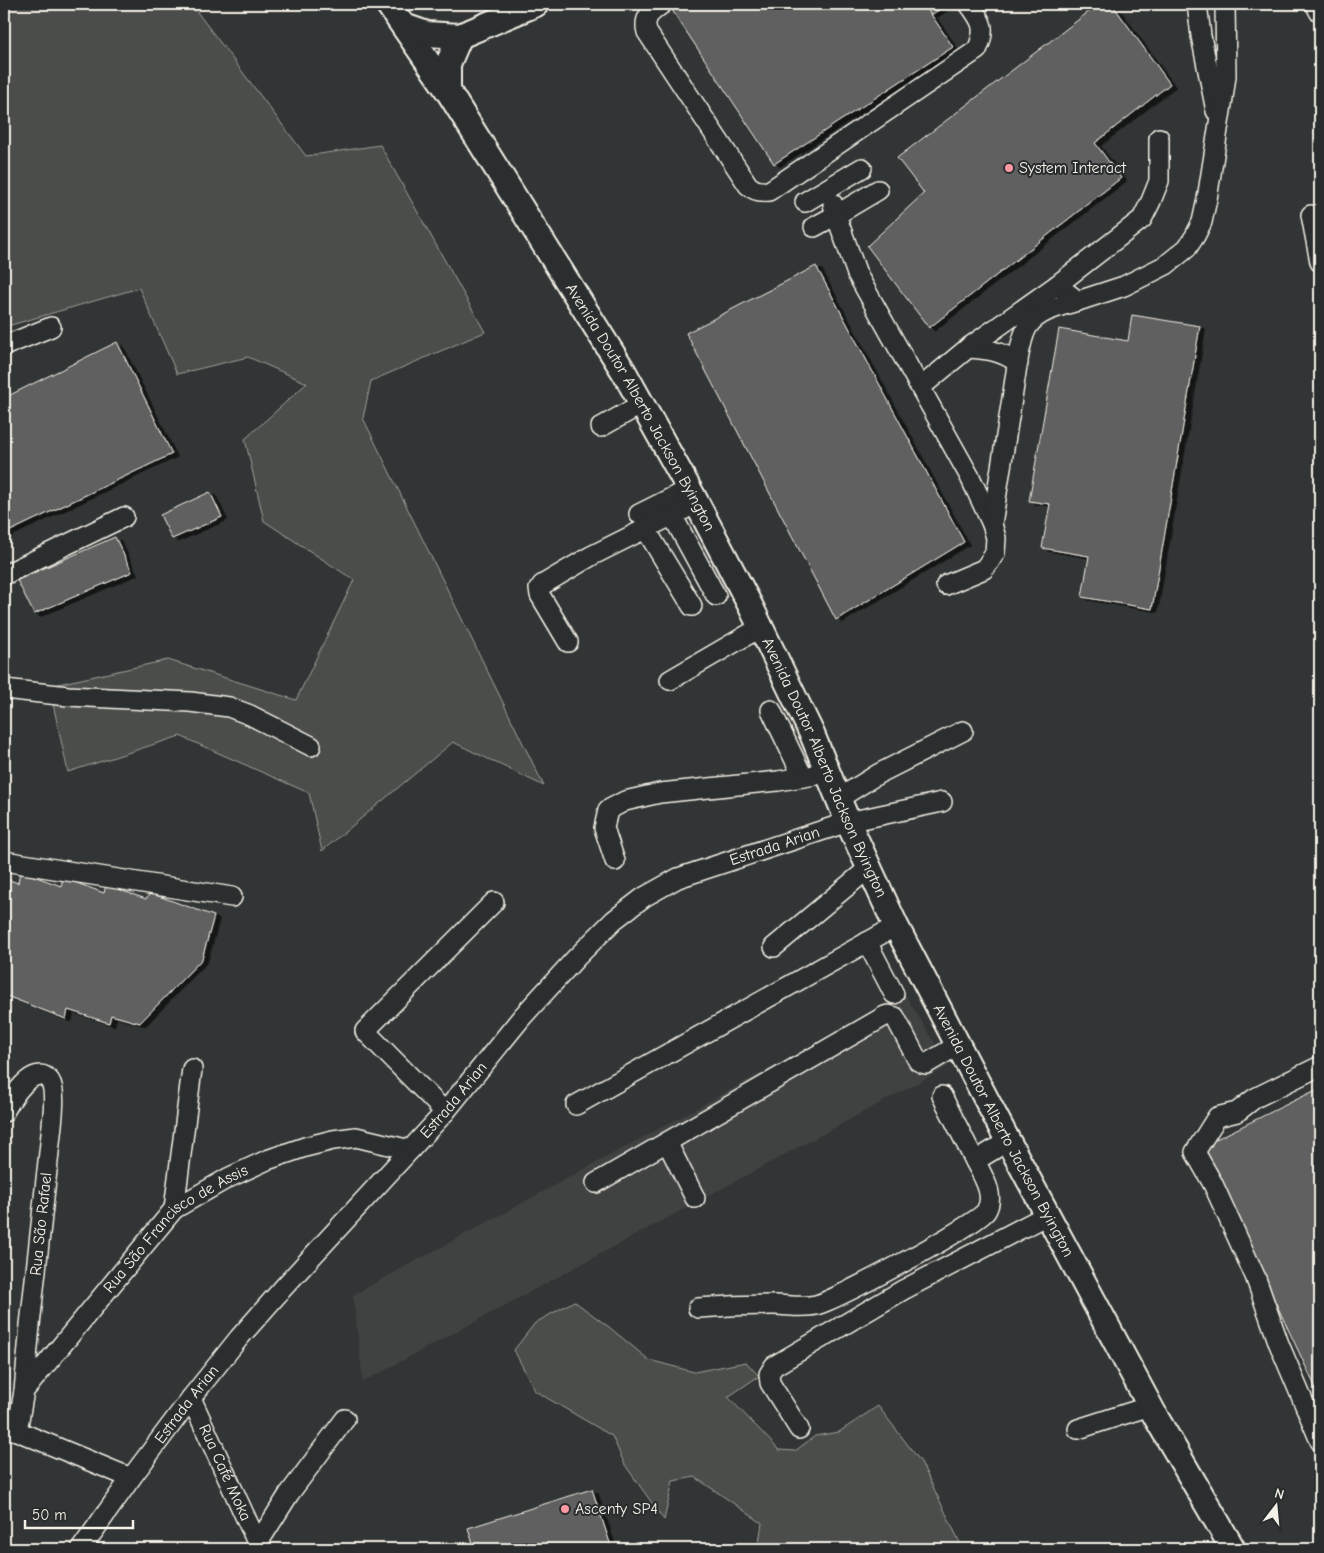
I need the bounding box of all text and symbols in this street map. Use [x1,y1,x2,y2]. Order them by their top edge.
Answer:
place label: System Interact [1019,159,1127,177]
marker: System Interact [1003,162,1015,174]
street label: Avenida Doutor Alberto Jackson Byington [562,280,719,534]
street label: Avenida Doutor Alberto Jackson Byington [758,635,891,900]
street label: Estrada Arian [727,823,822,869]
street label: Avenida Doutor Alberto Jackson Byington [929,1001,1077,1260]
street label: Estrada Arian [416,1059,491,1142]
street label: Rua São Francisco de Assis [100,1161,251,1296]
street label: Rua São Rafael [27,1171,55,1277]
street label: Estrada Arian [151,1362,222,1447]
street label: Rua Café Moka [195,1421,255,1524]
north arrow [1252,1480,1302,1530]
text: N [1273,1485,1286,1503]
scale bar [25,1498,132,1530]
place label: Ascenty SP4 [575,1500,658,1518]
marker: Ascenty SP4 [559,1503,571,1515]
text: 50 m [32,1506,67,1524]

